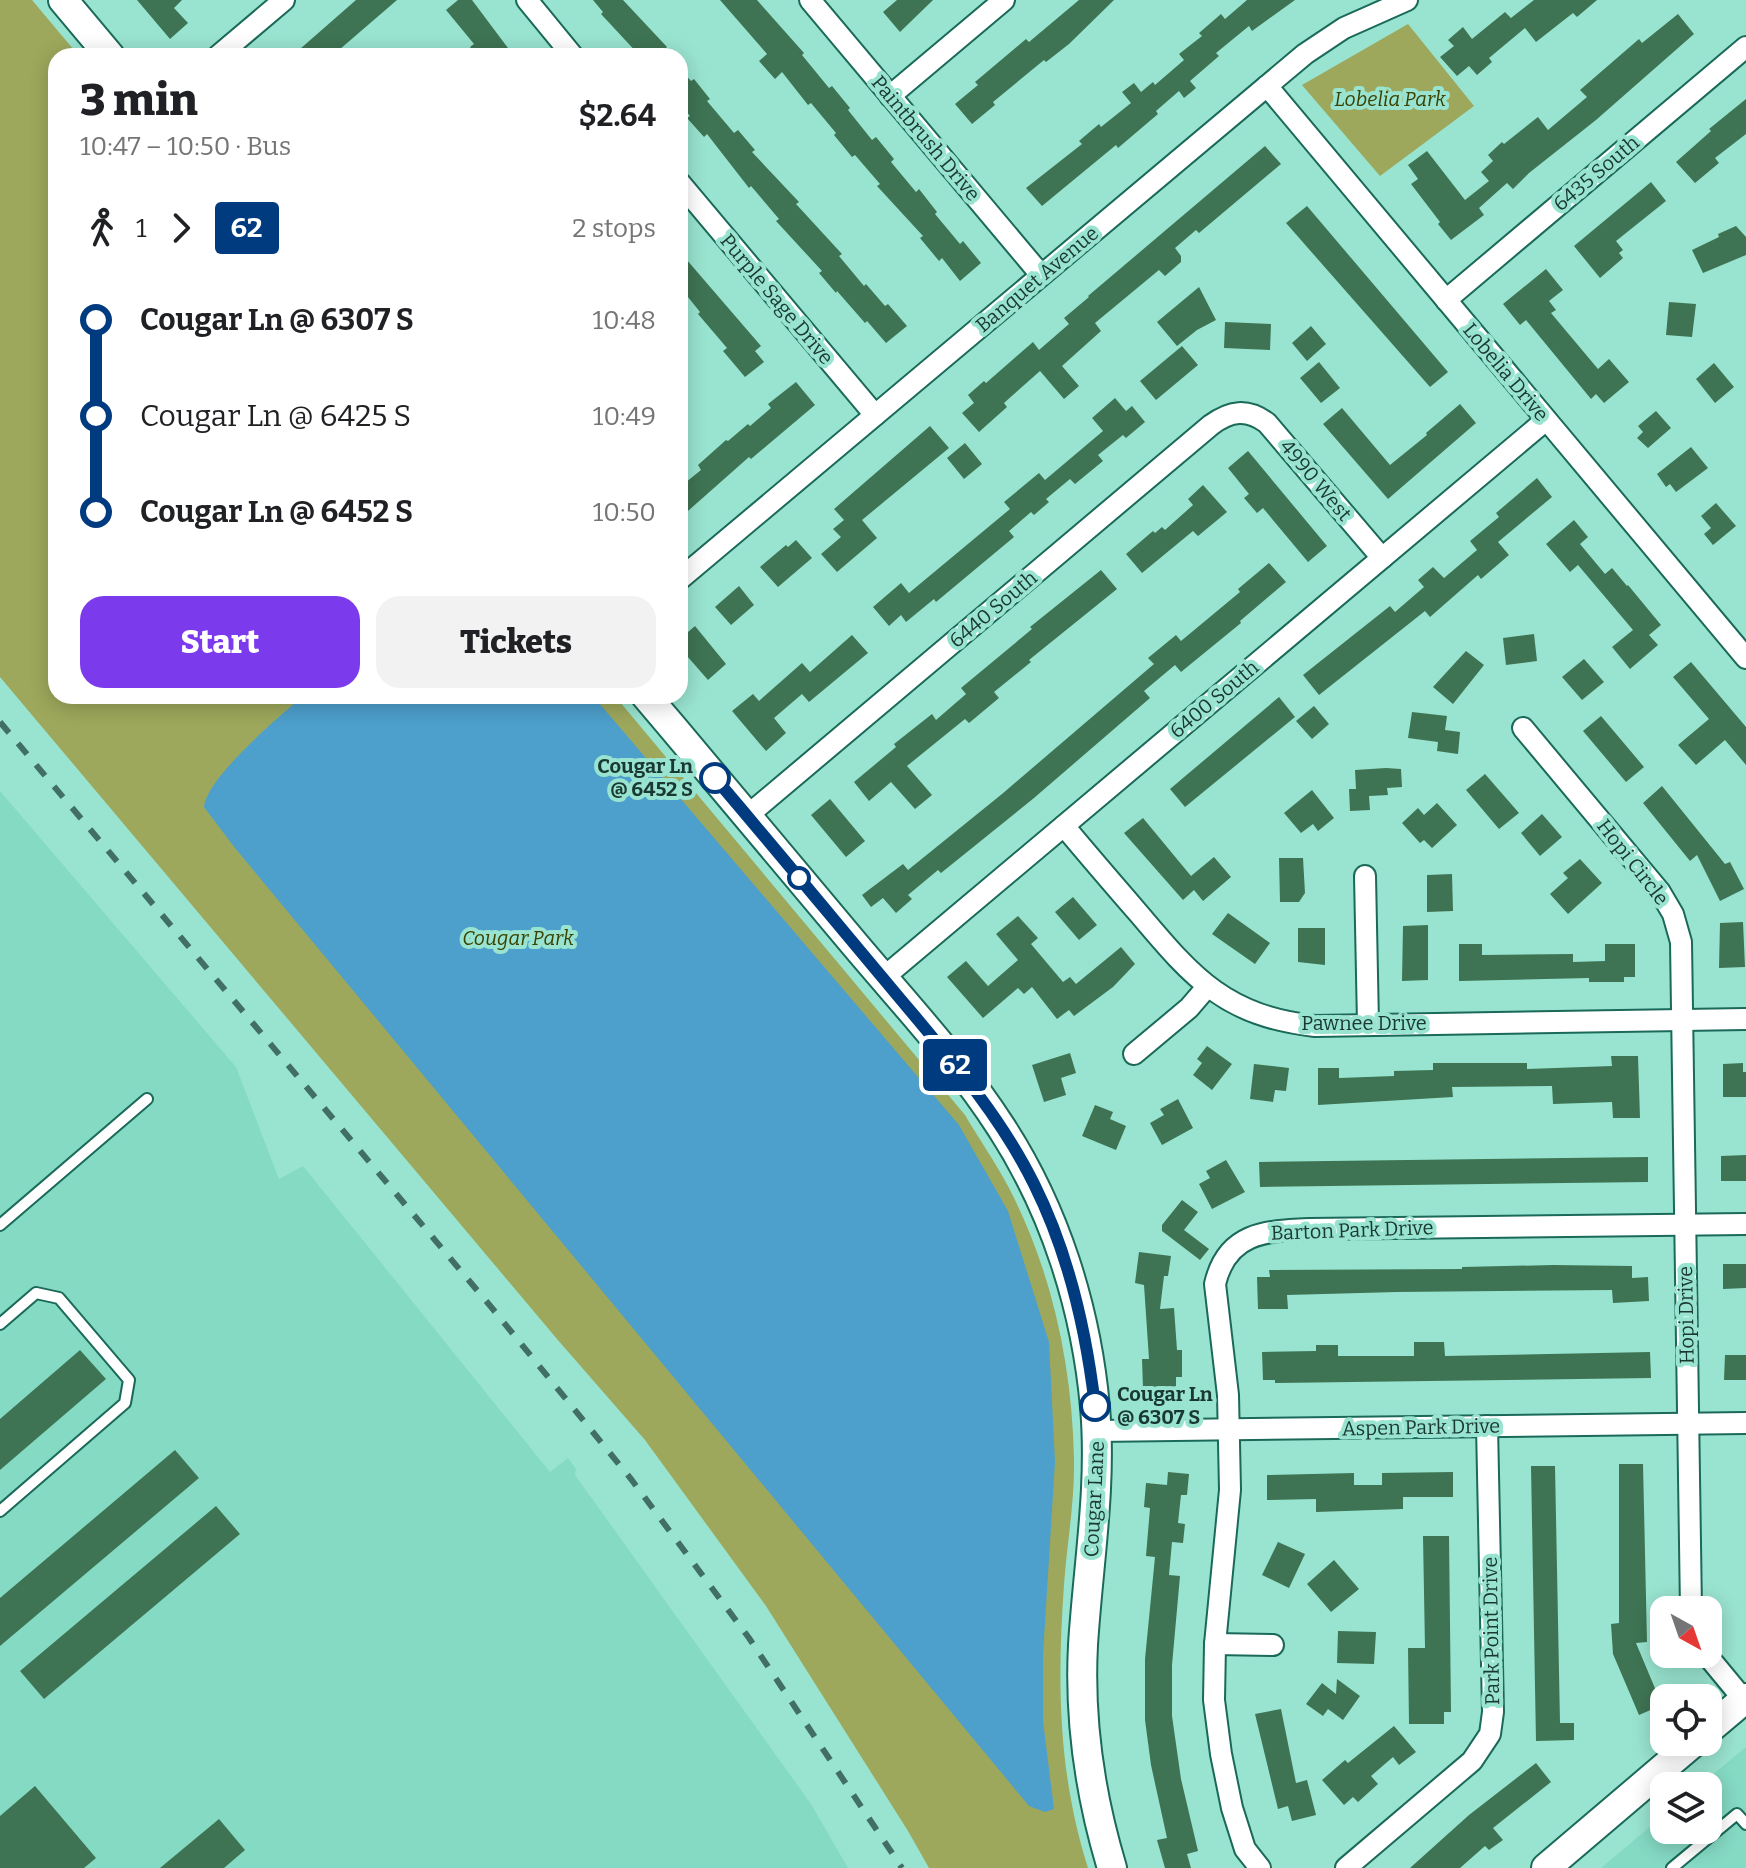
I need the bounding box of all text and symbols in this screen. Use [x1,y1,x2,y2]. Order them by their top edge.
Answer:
street label: Paintbrush Drive [867,71,985,205]
text: 3 min [80,74,198,127]
park label: Lobelia Park [1334,87,1446,111]
text: $2.64 [578,98,656,134]
street label: 6435 South [1548,130,1644,216]
text: 10:47 – 10:50 · Bus [80,131,291,162]
icon: walk [80,206,124,250]
icon: forward [159,206,203,250]
text: 62 [231,211,263,244]
text: 1 [136,213,147,244]
text: 2 stops [572,213,656,244]
street label: Banquet Avenue [971,221,1103,337]
street label: Purple Sage Drive [715,229,839,369]
text: Cougar Ln @ 6307 S [140,302,414,338]
text: 10:48 [592,305,656,336]
street label: Lobelia Drive [1458,318,1554,426]
text: Cougar Ln @ 6425 S [140,398,411,434]
text: 10:49 [593,401,656,432]
street label: 4990 West [1275,434,1357,526]
text: Cougar Ln @ 6452 S [140,494,413,530]
text: 10:50 [593,497,656,528]
street label: 6440 South [944,565,1042,653]
button: Start [80,596,360,688]
button: Tickets [376,596,656,688]
street label: 6400 South [1165,655,1264,743]
place label: Cougar Ln @ 6452 S [597,754,693,801]
marker: Cougar Ln @ 6452 S [700,763,730,793]
street label: Hopi Circle [1592,814,1674,910]
unlabelled marker [788,867,810,889]
park label: Cougar Park [462,926,574,950]
street label: Pawnee Drive [1301,1011,1427,1035]
line badge: 62 [919,1039,991,1091]
text: 62 [939,1048,971,1081]
street label: Barton Park Drive [1270,1215,1434,1245]
street label: Hopi Drive [1673,1266,1699,1364]
place label: Cougar Ln @ 6307 S [1117,1382,1213,1429]
marker: Cougar Ln @ 6307 S [1080,1391,1110,1421]
street label: Aspen Park Drive [1342,1414,1500,1440]
street label: Cougar Lane [1079,1440,1109,1558]
street label: Park Point Drive [1478,1557,1504,1705]
north arrow [1650,1596,1722,1668]
map controls [1650,1596,1722,1844]
button: locate [1650,1684,1722,1756]
button: layers [1650,1772,1722,1844]

